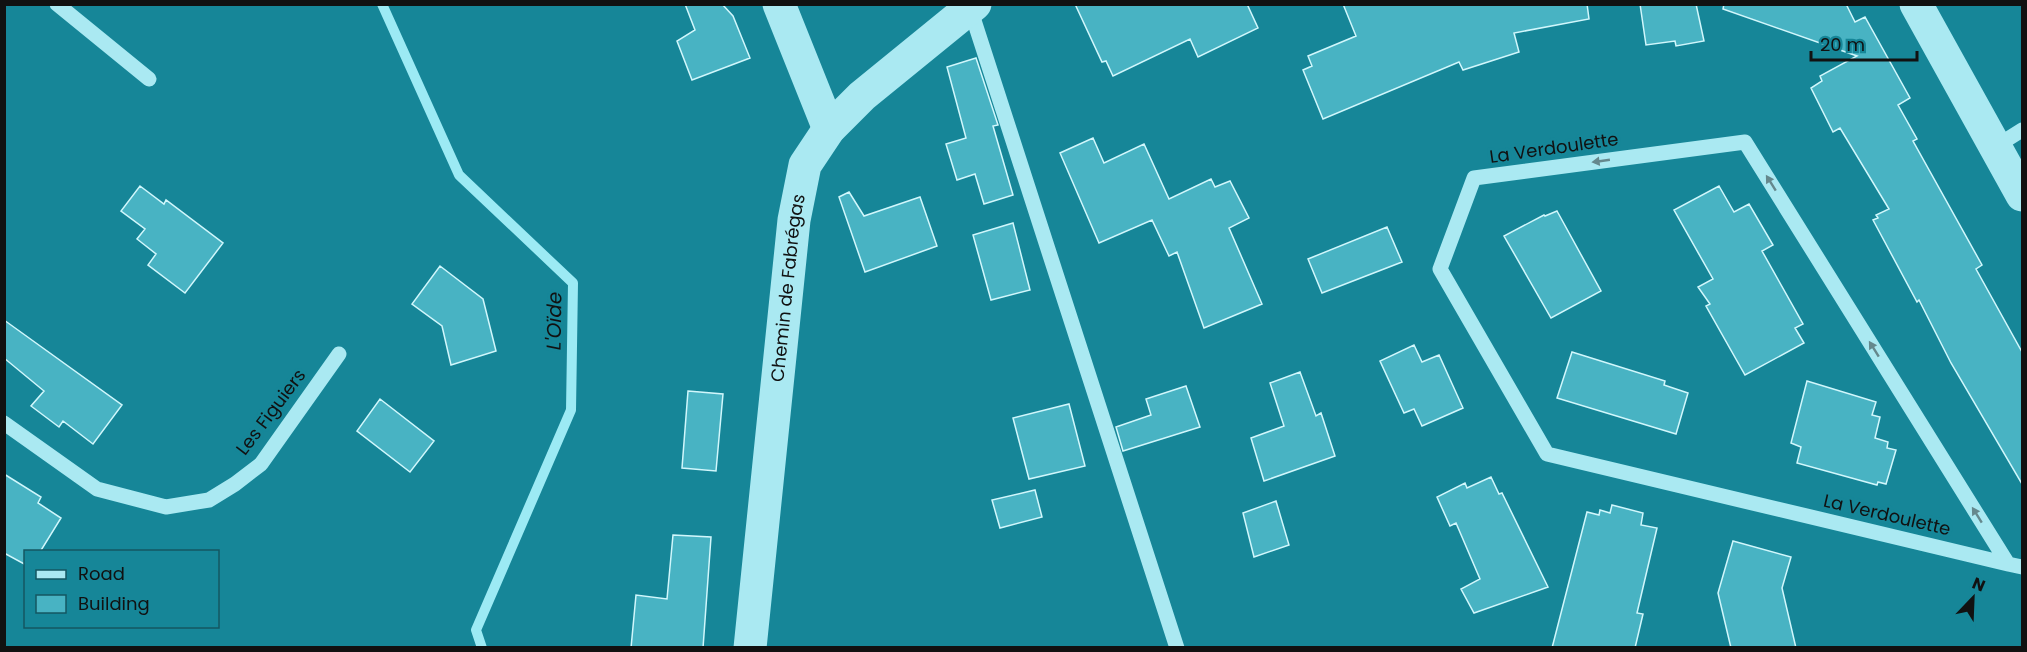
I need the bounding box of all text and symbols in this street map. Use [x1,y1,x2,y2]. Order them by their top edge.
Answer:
scale bar [1811,24,1918,62]
text: 20 m [1820,32,1865,57]
street label: La Verdoulette [1488,126,1620,169]
one-way arrow [1591,157,1610,166]
one-way arrow [1766,175,1777,192]
street label: Chemin de Fabrégas [764,192,811,383]
water label: L'Oïde [539,292,569,350]
one-way arrow [1869,341,1880,357]
street label: Les Figuiers [230,363,311,460]
street label: La Verdoulette [1821,488,1953,541]
one-way arrow [1972,506,1983,523]
legend [24,550,219,628]
text: Road [78,561,125,586]
north arrow [1943,568,2003,628]
text: N [1969,572,1989,598]
text: Building [78,591,150,616]

